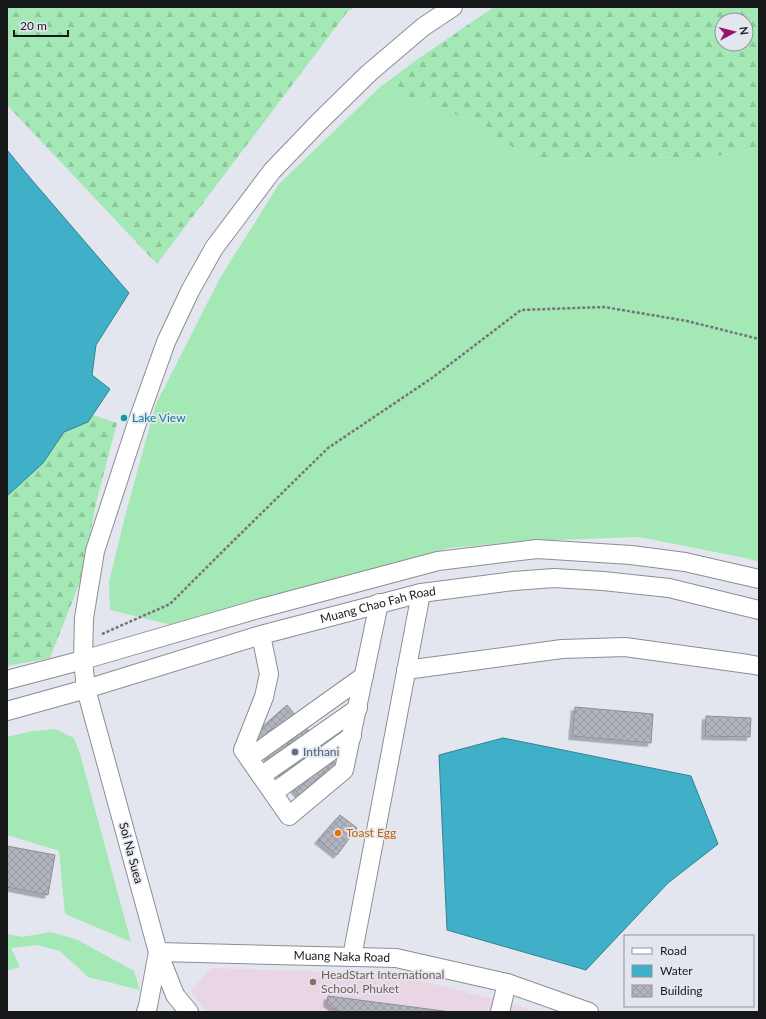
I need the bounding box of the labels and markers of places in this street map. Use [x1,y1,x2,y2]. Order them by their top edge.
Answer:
place label: Lake View [132,410,186,425]
marker: Lake View [119,413,129,423]
place label: Inthani [303,744,340,759]
marker: Inthani [290,747,300,757]
place label: Toast Egg [346,825,396,840]
marker: Toast Egg [333,828,343,838]
place label: HeadStart International School, Phuket [321,967,444,996]
marker: HeadStart International School, Phuket [308,977,318,987]

